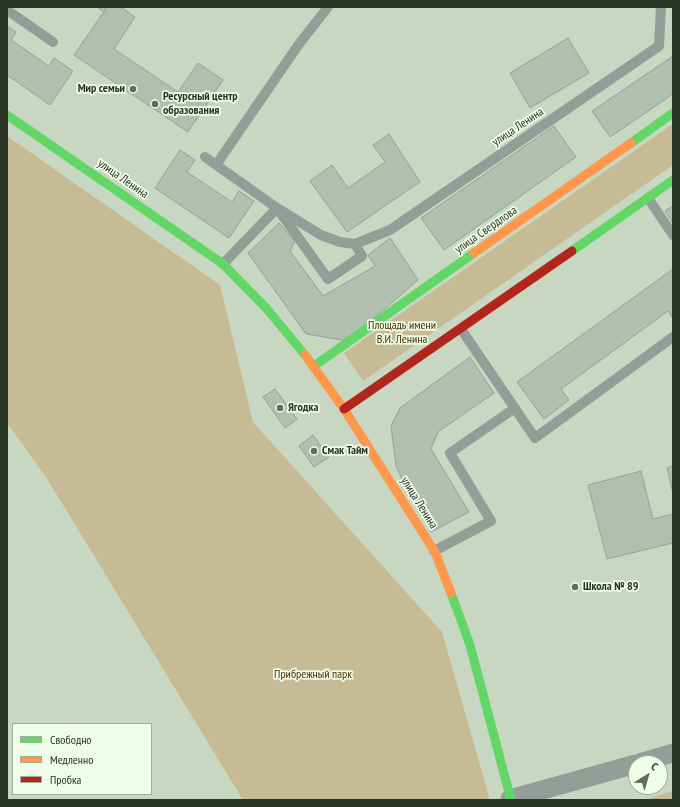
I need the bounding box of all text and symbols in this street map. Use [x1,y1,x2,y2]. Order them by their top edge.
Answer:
place label: Мир семьи [78,82,125,96]
marker: Мир семьи [128,84,138,94]
place label: Ресурсный центр образования [163,90,238,118]
marker: Ресурсный центр образования [150,99,160,109]
street label: улица Ленина [490,105,546,149]
street label: улица Ленина [95,156,151,202]
street label: улица Свердлова [452,203,520,257]
park label: Площадь имени В.И. Ленина [368,319,436,347]
place label: Ягодка [288,401,318,415]
marker: Ягодка [275,403,285,413]
place label: Смак Тайм [322,444,368,458]
marker: Смак Тайм [309,446,319,456]
street label: улица Ленина [397,474,441,532]
place label: Школа № 89 [583,580,638,594]
marker: Школа № 89 [570,582,580,592]
park label: Прибрежный парк [274,668,352,682]
legend [12,723,152,795]
text: Свободно [50,732,92,747]
text: Медленно [50,752,93,767]
north arrow [628,755,668,795]
text: С [648,759,661,773]
text: Пробка [50,772,81,787]

